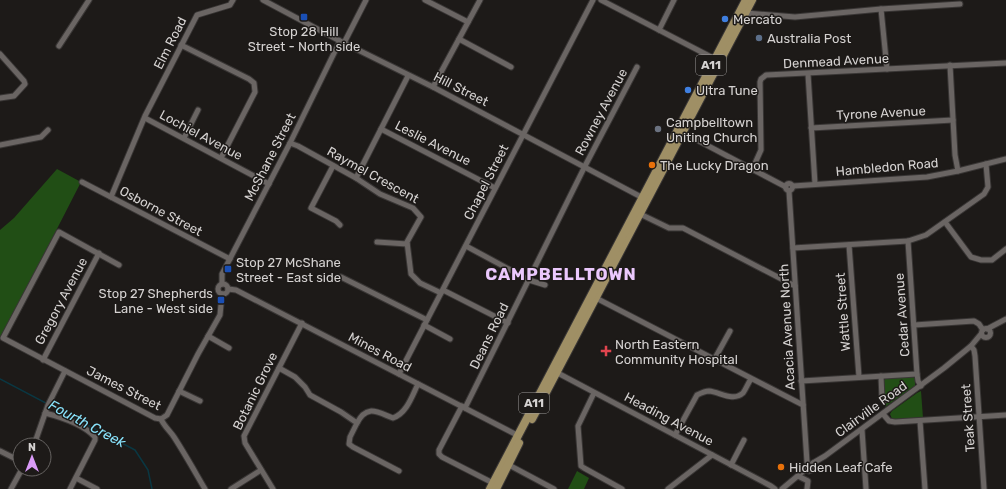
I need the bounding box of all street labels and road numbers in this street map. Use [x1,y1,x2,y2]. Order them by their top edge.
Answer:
street label: Elm Road [150,14,190,72]
street label: Denmead Avenue [783,51,889,71]
road number: A11 [696,55,726,75]
street label: Rowney Avenue [572,66,630,158]
street label: Hill Street [431,69,491,109]
street label: Tyrone Avenue [836,103,926,123]
street label: Lochiel Avenue [157,107,245,163]
street label: McShane Street [241,111,299,203]
street label: Leslie Avenue [393,117,473,169]
street label: Chapel Street [461,142,511,222]
street label: Raymel Crescent [324,144,422,206]
street label: Hambledon Road [835,155,939,179]
street label: Osborne Street [117,183,205,239]
street label: Gregory Avenue [32,255,91,348]
street label: Acacia Avenue North [776,263,798,391]
street label: Wattle Street [833,272,853,352]
street label: Cedar Avenue [892,273,912,357]
street label: Deans Road [466,300,512,372]
street label: Mines Road [346,329,414,375]
street label: Botanic Grove [230,350,280,432]
street label: James Street [84,363,164,413]
street label: Clairville Road [832,378,910,440]
street label: Teak Street [958,384,978,452]
street label: Heading Avenue [621,389,716,450]
road number: A11 [519,393,549,413]

